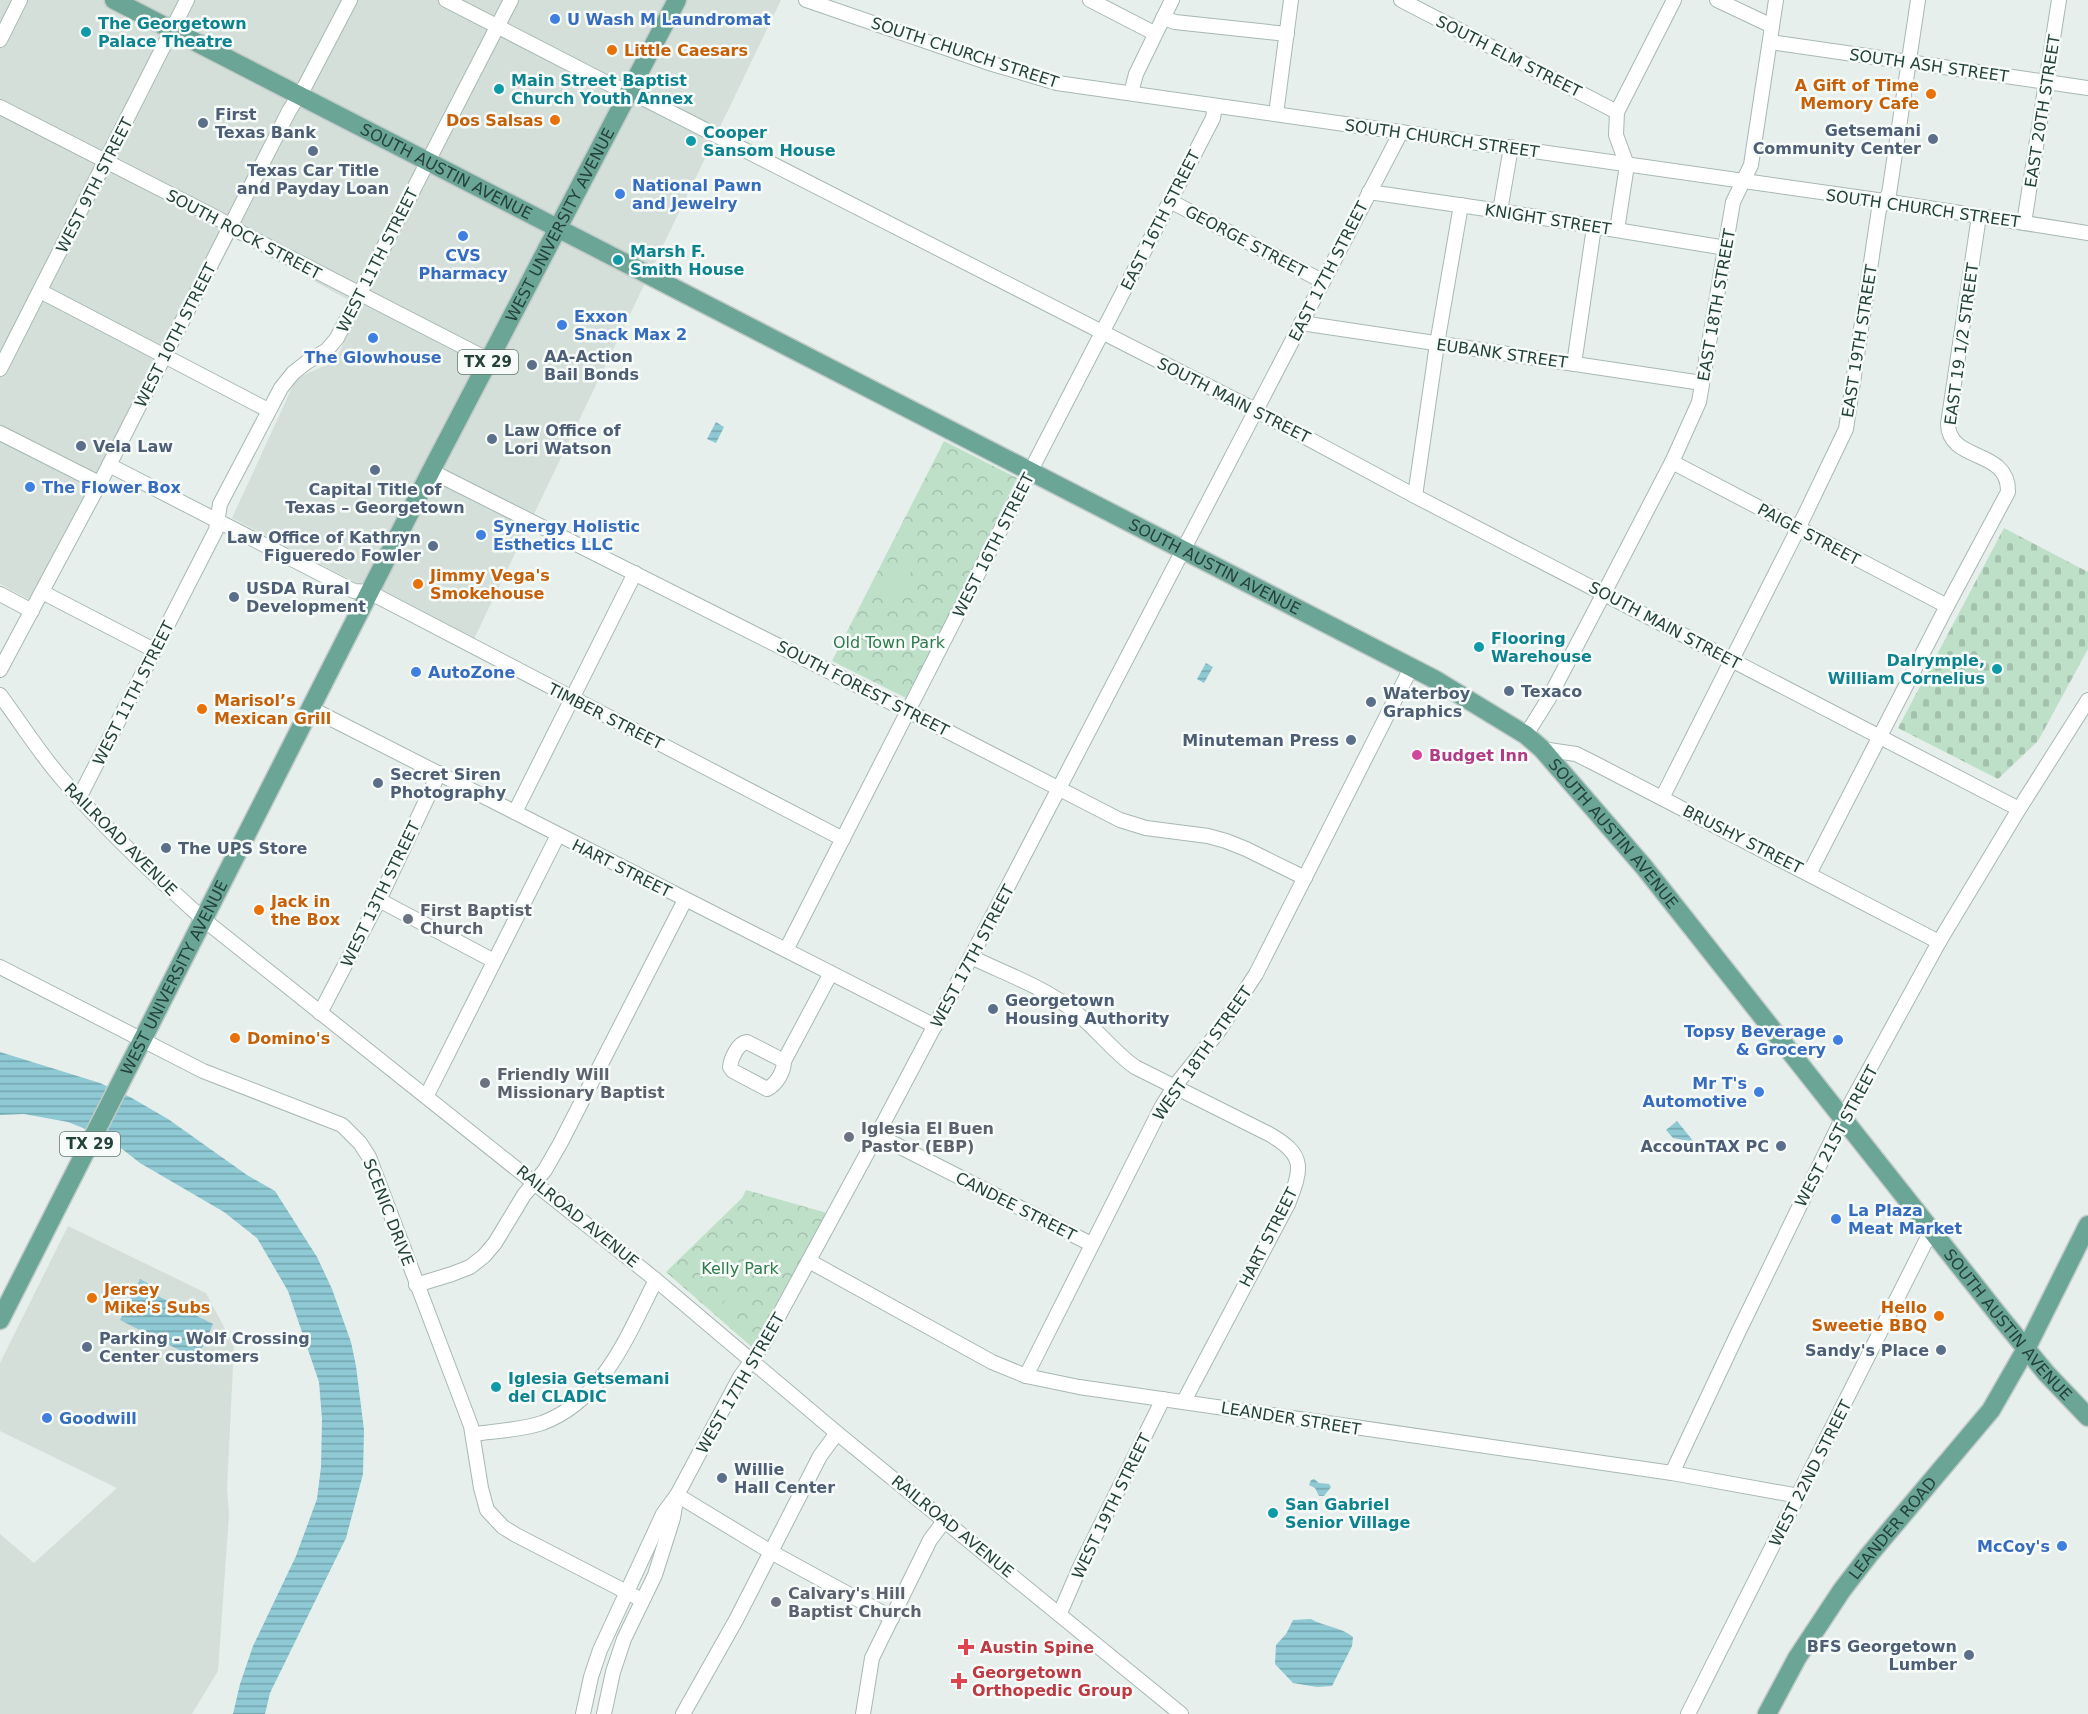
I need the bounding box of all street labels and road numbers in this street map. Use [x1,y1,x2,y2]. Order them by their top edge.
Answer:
street label: SOUTH ELM STREET [1433,12,1585,101]
street label: SOUTH CHURCH STREET [869,13,1061,92]
street label: EAST 20TH STREET [2021,33,2064,189]
street label: SOUTH ASH STREET [1848,45,2010,86]
street label: WEST 9TH STREET [52,114,137,256]
street label: SOUTH CHURCH STREET [1344,115,1540,162]
street label: SOUTH AUSTIN AVENUE [357,119,535,224]
street label: WEST UNIVERSITY AVENUE [502,125,618,325]
street label: EAST 16TH STREET [1117,147,1204,293]
street label: SOUTH ROCK STREET [163,185,325,284]
street label: WEST 11TH STREET [333,185,422,335]
street label: SOUTH CHURCH STREET [1825,185,2021,232]
street label: EAST 17TH STREET [1285,198,1372,344]
street label: KNIGHT STREET [1483,200,1613,239]
street label: GEORGE STREET [1182,201,1310,282]
street label: EAST 18TH STREET [1694,227,1739,383]
street label: WEST 10TH STREET [131,260,220,410]
street label: EAST 19 1/2 STREET [1941,262,1982,426]
street label: EAST 19TH STREET [1838,263,1881,419]
street label: EUBANK STREET [1435,335,1569,372]
road number: TX 29 [458,350,518,374]
street label: SOUTH MAIN STREET [1154,354,1314,447]
street label: WEST 16TH STREET [949,470,1038,620]
street label: PAIGE STREET [1754,500,1863,569]
street label: SOUTH AUSTIN AVENUE [1126,515,1304,619]
street label: SOUTH MAIN STREET [1586,577,1744,674]
street label: WEST 11TH STREET [89,618,178,768]
street label: SOUTH FOREST STREET [774,637,952,740]
street label: TIMBER STREET [544,679,667,754]
street label: SOUTH AUSTIN AVENUE [1544,755,1682,912]
street label: RAILROAD AVENUE [60,779,181,900]
street label: BRUSHY STREET [1680,801,1806,878]
street label: WEST 13TH STREET [337,818,424,970]
street label: HART STREET [569,835,675,902]
street label: WEST UNIVERSITY AVENUE [117,877,232,1078]
street label: WEST 17TH STREET [927,881,1018,1031]
street label: WEST 18TH STREET [1149,982,1256,1124]
street label: WEST 21ST STREET [1791,1062,1882,1210]
road number: TX 29 [60,1132,120,1156]
street label: SCENIC DRIVE [359,1156,418,1269]
street label: RAILROAD AVENUE [513,1161,643,1271]
street label: CANDEE STREET [952,1168,1079,1245]
street label: HART STREET [1235,1184,1302,1290]
street label: SOUTH AUSTIN AVENUE [1940,1245,2076,1404]
street label: WEST 17TH STREET [692,1309,789,1457]
street label: WEST 22ND STREET [1765,1397,1856,1550]
street label: LEANDER STREET [1220,1398,1363,1439]
street label: WEST 19TH STREET [1068,1430,1155,1582]
street label: RAILROAD AVENUE [888,1471,1018,1581]
street label: LEANDER ROAD [1845,1473,1941,1583]

